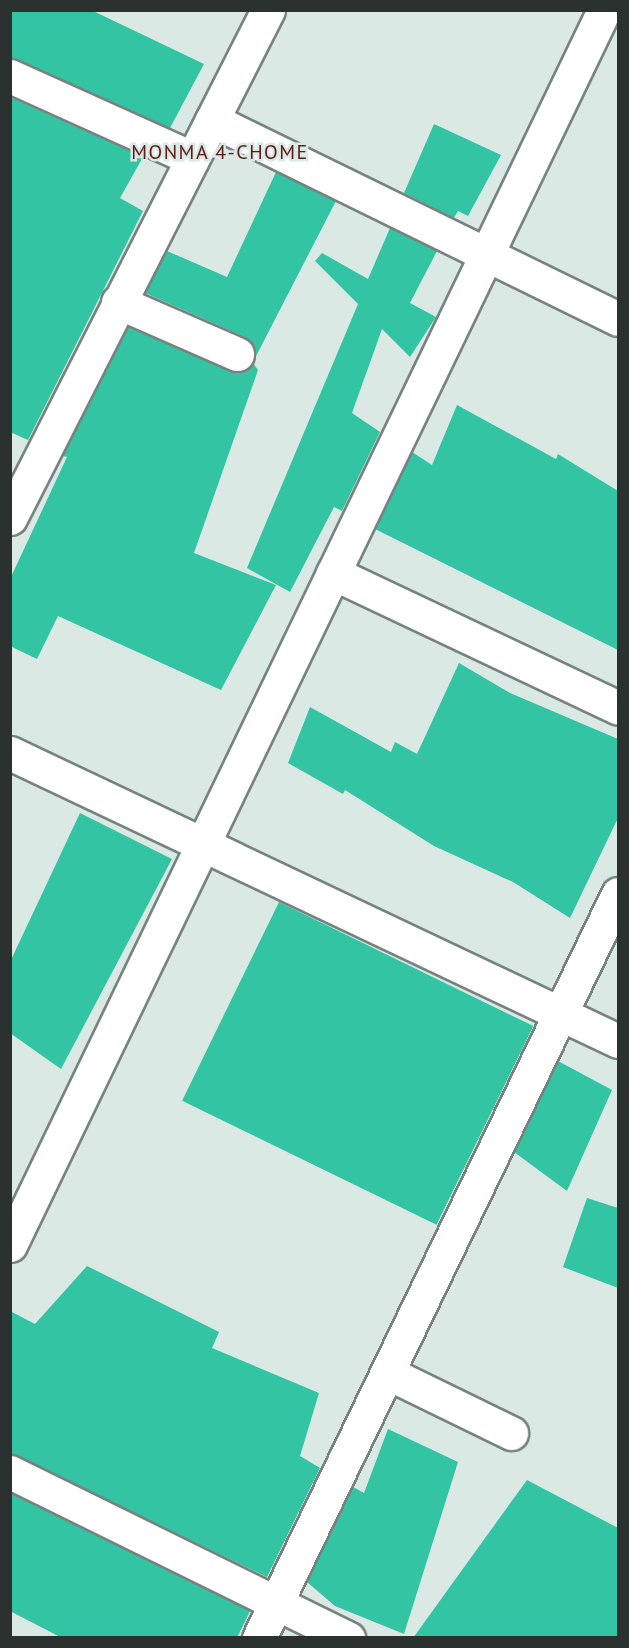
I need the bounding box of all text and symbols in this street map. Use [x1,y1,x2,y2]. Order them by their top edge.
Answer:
district label: MONMA 4-CHOME [131,140,309,164]

